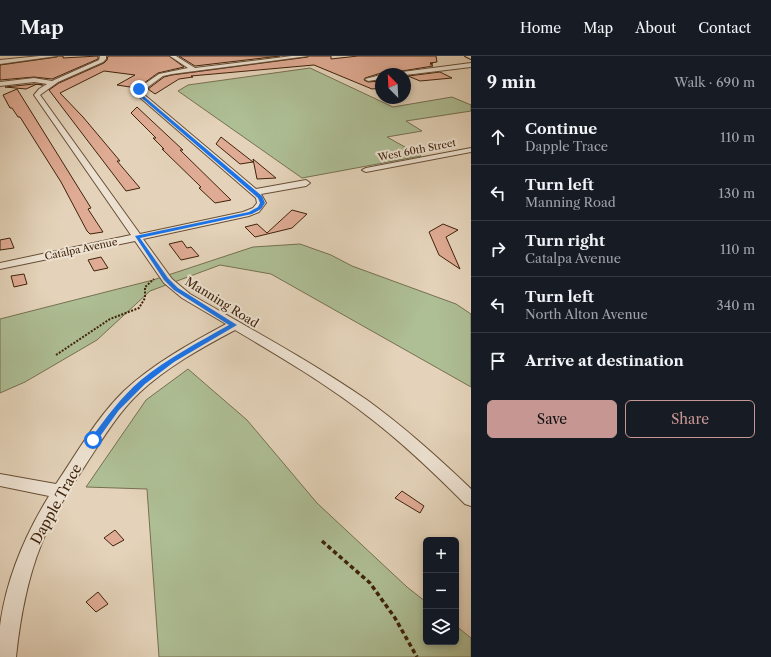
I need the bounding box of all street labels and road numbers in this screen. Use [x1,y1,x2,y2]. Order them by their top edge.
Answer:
street label: West 60th Street [376,136,458,164]
street label: Catalpa Avenue [44,235,119,263]
street label: Manning Road [183,273,262,331]
street label: Dapple Trace [26,460,86,547]

